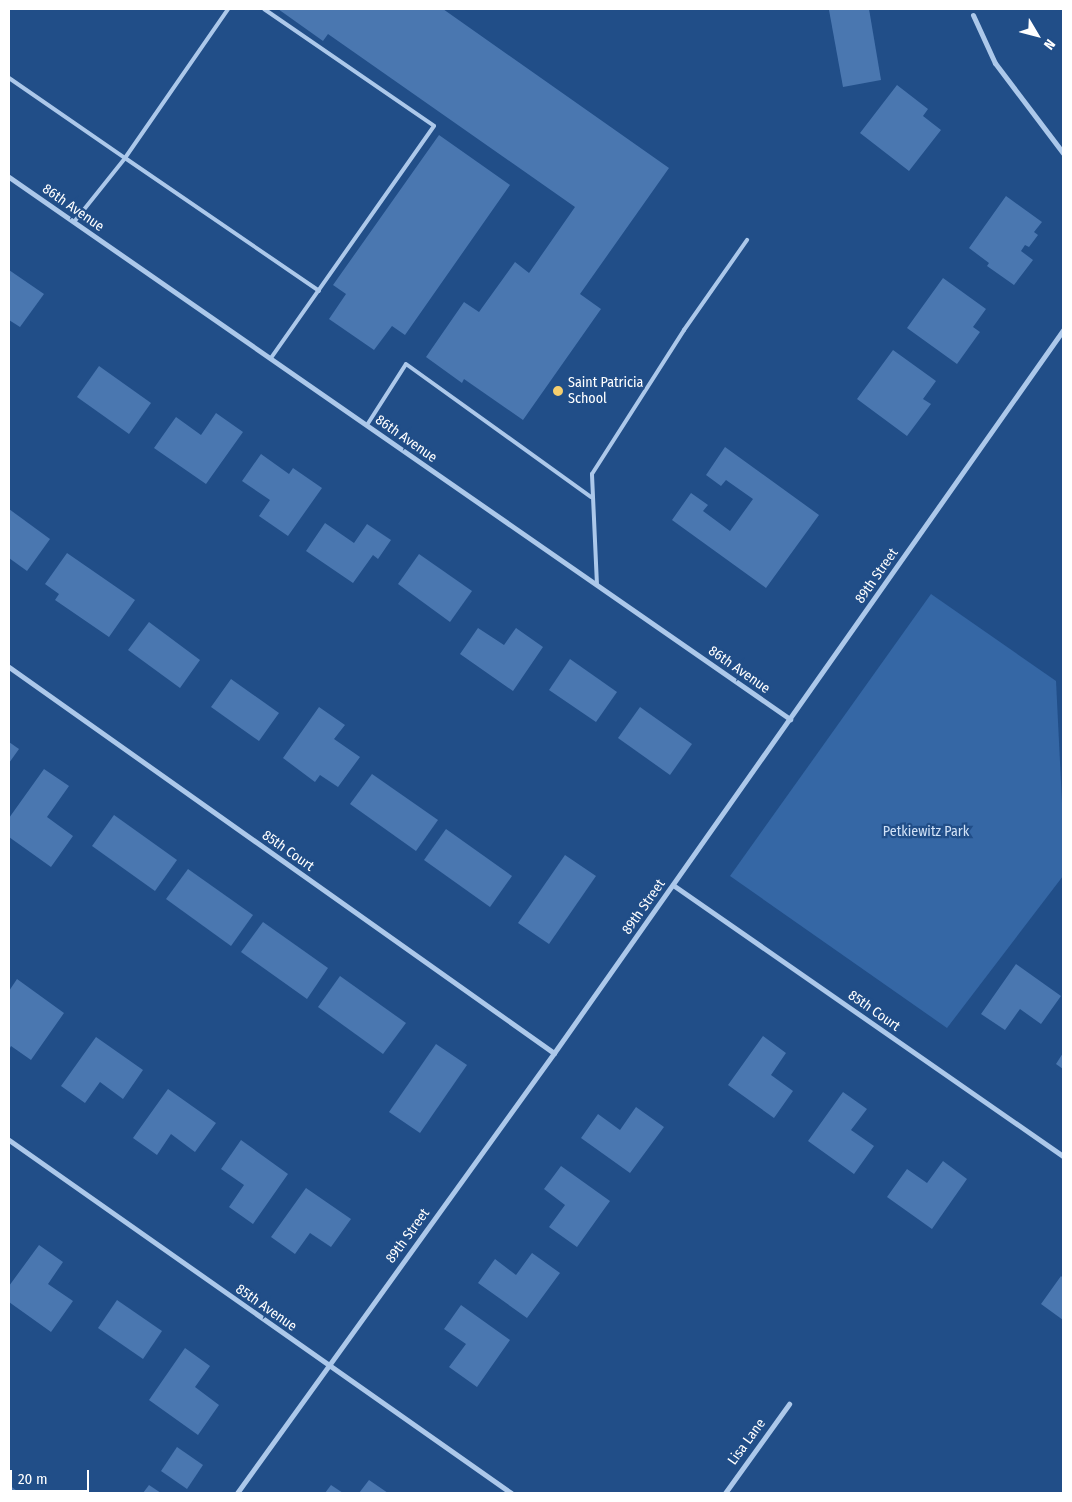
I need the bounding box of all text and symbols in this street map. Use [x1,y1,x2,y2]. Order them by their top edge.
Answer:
north arrow [1012,10,1062,60]
text: N [1040,36,1059,53]
street label: 86th Avenue [39,181,107,235]
place label: Saint Patricia School [568,375,643,408]
marker: Saint Patricia School [552,385,564,397]
street label: 86th Avenue [372,412,440,466]
street label: 89th Street [852,545,902,607]
street label: 86th Avenue [705,643,773,697]
park label: Petkiewitz Park [883,824,969,840]
street label: 85th Court [259,827,317,875]
street label: 89th Street [619,876,669,938]
street label: 85th Court [845,987,903,1035]
street label: 89th Street [383,1205,433,1267]
street label: 85th Avenue [232,1281,300,1335]
street label: Lisa Lane [725,1416,769,1468]
scale bar [12,1460,91,1492]
text: 20 m [18,1470,48,1488]

